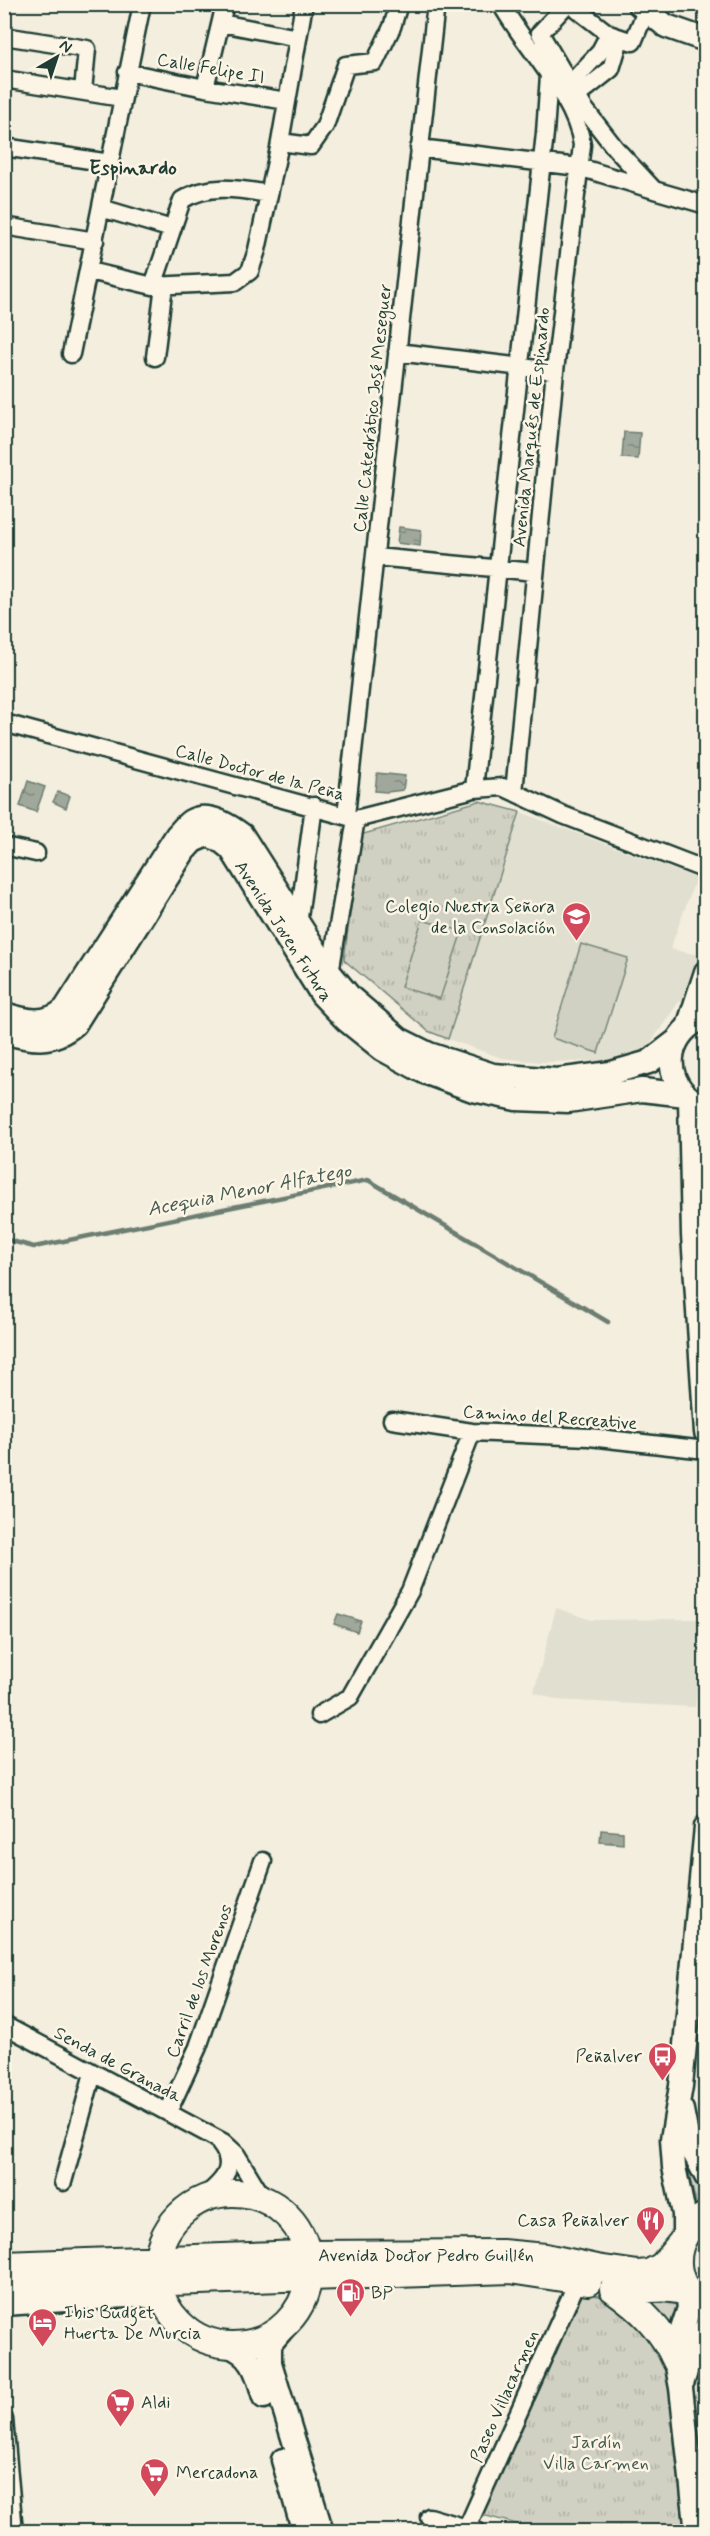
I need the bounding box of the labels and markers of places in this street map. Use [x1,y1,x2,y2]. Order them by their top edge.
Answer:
place label: Colegio Nuestra Señora de la Consolación [385,895,555,940]
school or university icon: Colegio Nuestra Señora de la Consolación [560,900,592,942]
bus stop icon: Peñalver [647,2040,679,2082]
place label: Peñalver [576,2045,643,2069]
restaurant icon: Casa Peñalver [634,2204,666,2246]
place label: Casa Peñalver [517,2209,630,2233]
fuel station icon: BP [334,2276,366,2318]
place label: BP [371,2281,393,2305]
place label: Ibis Budget Huerta De Murcia [64,2301,202,2346]
hotel icon: Ibis Budget Huerta De Murcia [27,2306,59,2348]
supermarket icon: Aldi [104,2386,136,2428]
place label: Aldi [141,2391,170,2415]
supermarket icon: Mercadona [139,2456,171,2498]
place label: Mercadona [176,2461,259,2485]

